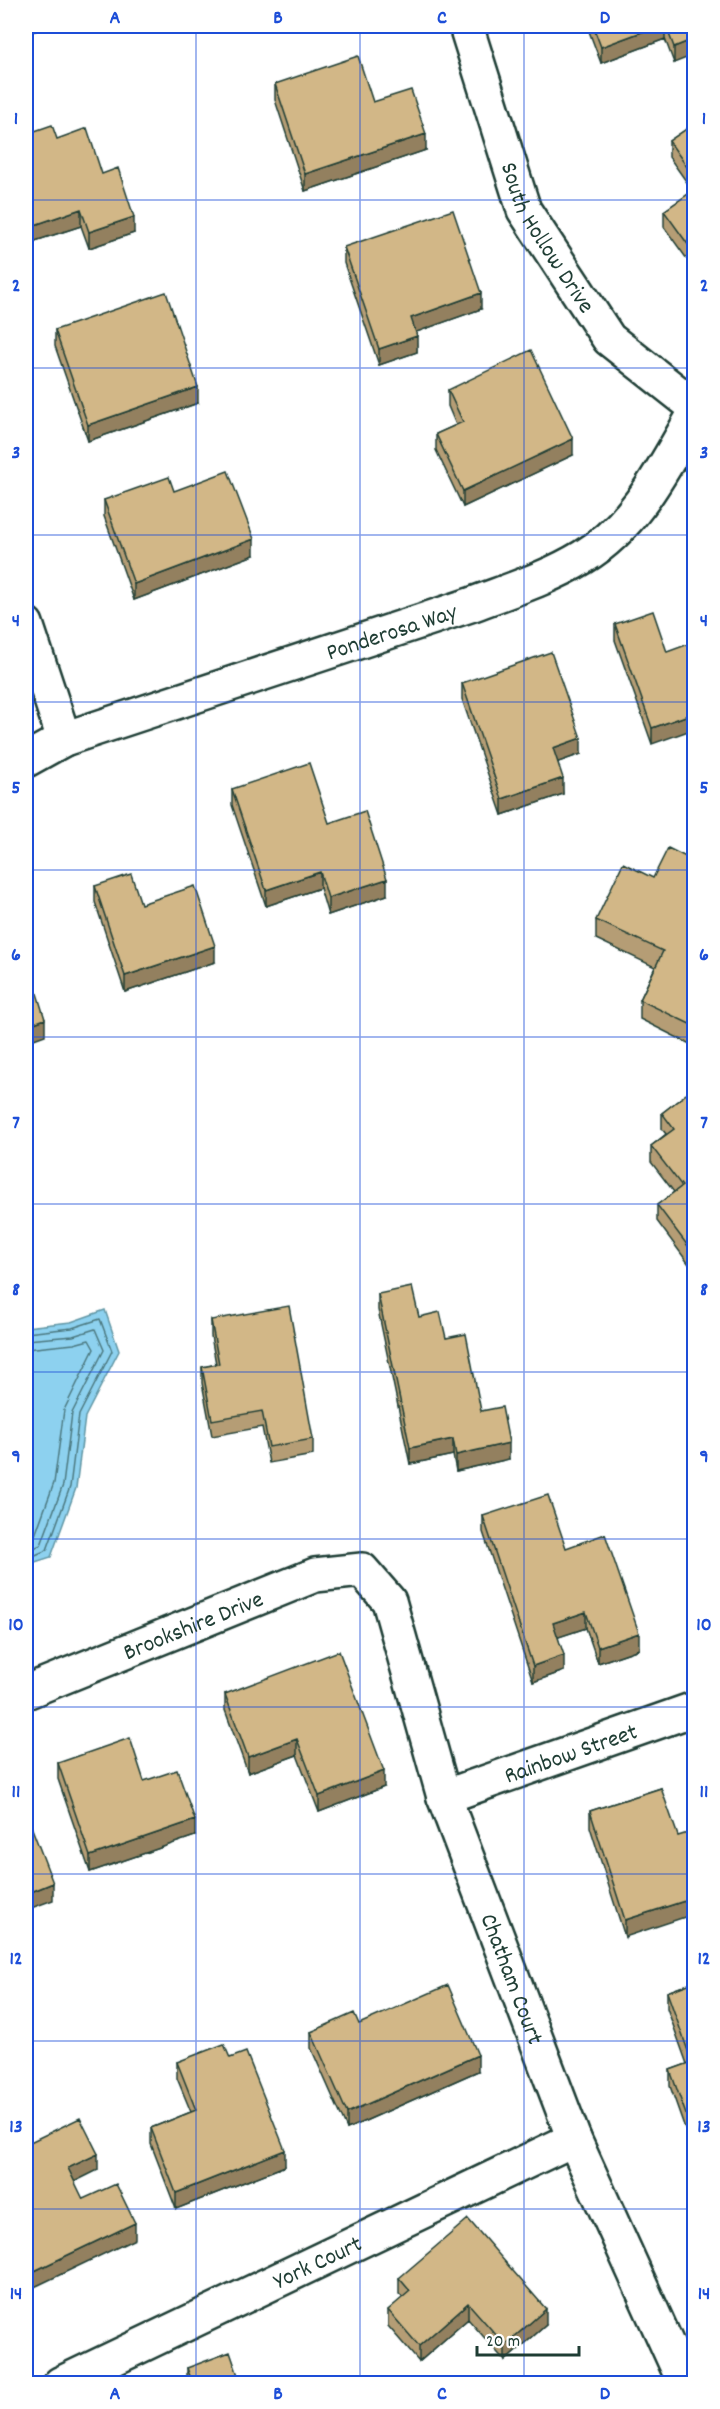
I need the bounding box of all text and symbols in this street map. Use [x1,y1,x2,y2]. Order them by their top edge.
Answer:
text: A [110,5,121,33]
text: B [273,5,283,33]
text: C [437,5,447,33]
text: D [600,5,611,33]
text: 1 [14,106,18,134]
text: 1 [702,106,706,134]
street label: South Hollow Drive [490,158,602,321]
text: 2 [12,273,20,301]
text: 2 [700,273,708,301]
text: 3 [12,440,20,468]
text: 3 [700,440,708,468]
street label: Ponderosa Way [322,596,463,671]
text: 4 [12,608,20,636]
text: 4 [700,608,708,636]
text: 5 [11,775,21,803]
text: 5 [699,775,709,803]
text: 6 [11,942,21,970]
text: 6 [699,942,709,970]
text: 7 [12,1110,20,1138]
text: 7 [700,1110,708,1138]
text: 8 [12,1277,20,1305]
text: 8 [700,1277,708,1305]
text: 9 [11,1444,21,1472]
text: 9 [699,1444,709,1472]
street label: Brookshire Drive [119,1584,269,1671]
text: 10 [8,1612,24,1640]
text: 10 [696,1612,712,1640]
street label: Rainbow Street [500,1716,643,1794]
text: 11 [12,1779,20,1807]
text: 11 [700,1779,708,1807]
street label: Chatham Court [470,1909,551,2050]
text: 12 [9,1946,23,1974]
text: 12 [697,1946,711,1974]
text: 13 [9,2114,23,2142]
text: 13 [697,2114,711,2142]
street label: York Court [269,2228,369,2300]
text: 14 [10,2281,22,2309]
text: 14 [698,2281,710,2309]
scale bar [477,2319,579,2357]
text: 20 m [486,2330,520,2355]
text: A [110,2381,121,2409]
text: B [273,2381,283,2409]
text: C [437,2381,447,2409]
text: D [600,2381,611,2409]

